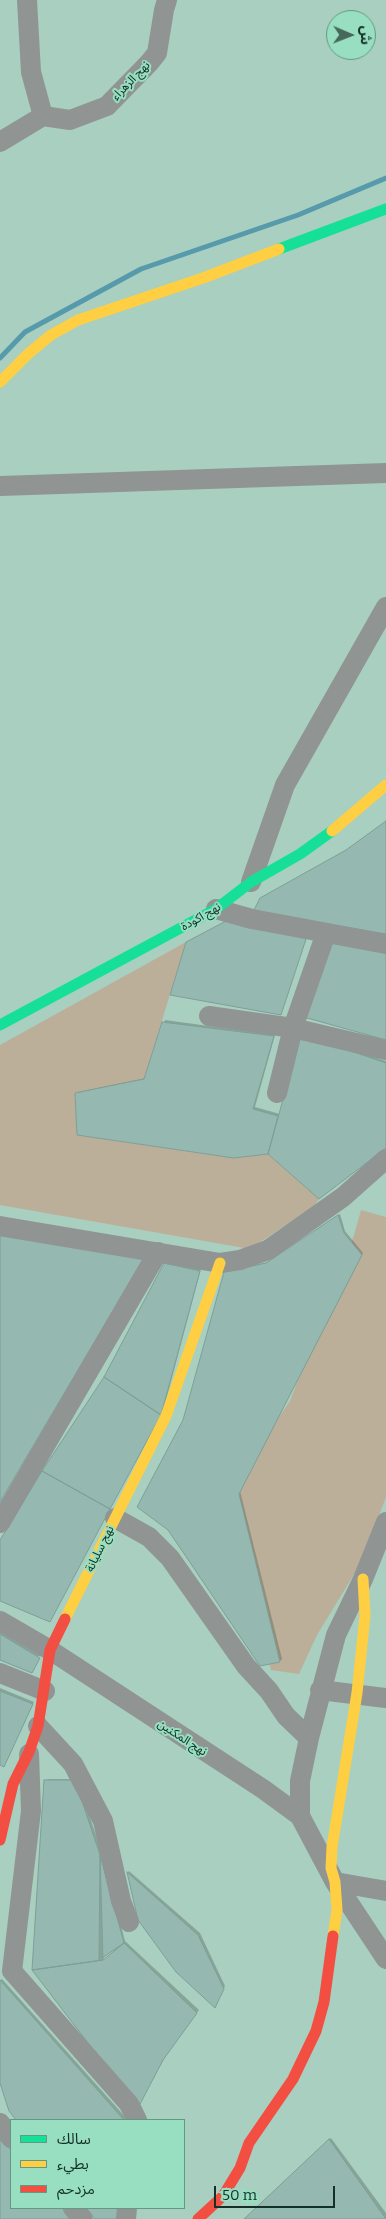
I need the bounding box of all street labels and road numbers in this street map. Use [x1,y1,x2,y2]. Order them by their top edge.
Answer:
street label: نهج الزهراء [109,58,153,104]
street label: نهج اكودة [179,900,223,934]
street label: نهج سليانة [83,1524,117,1574]
street label: نهج المكنين [155,1717,209,1759]

